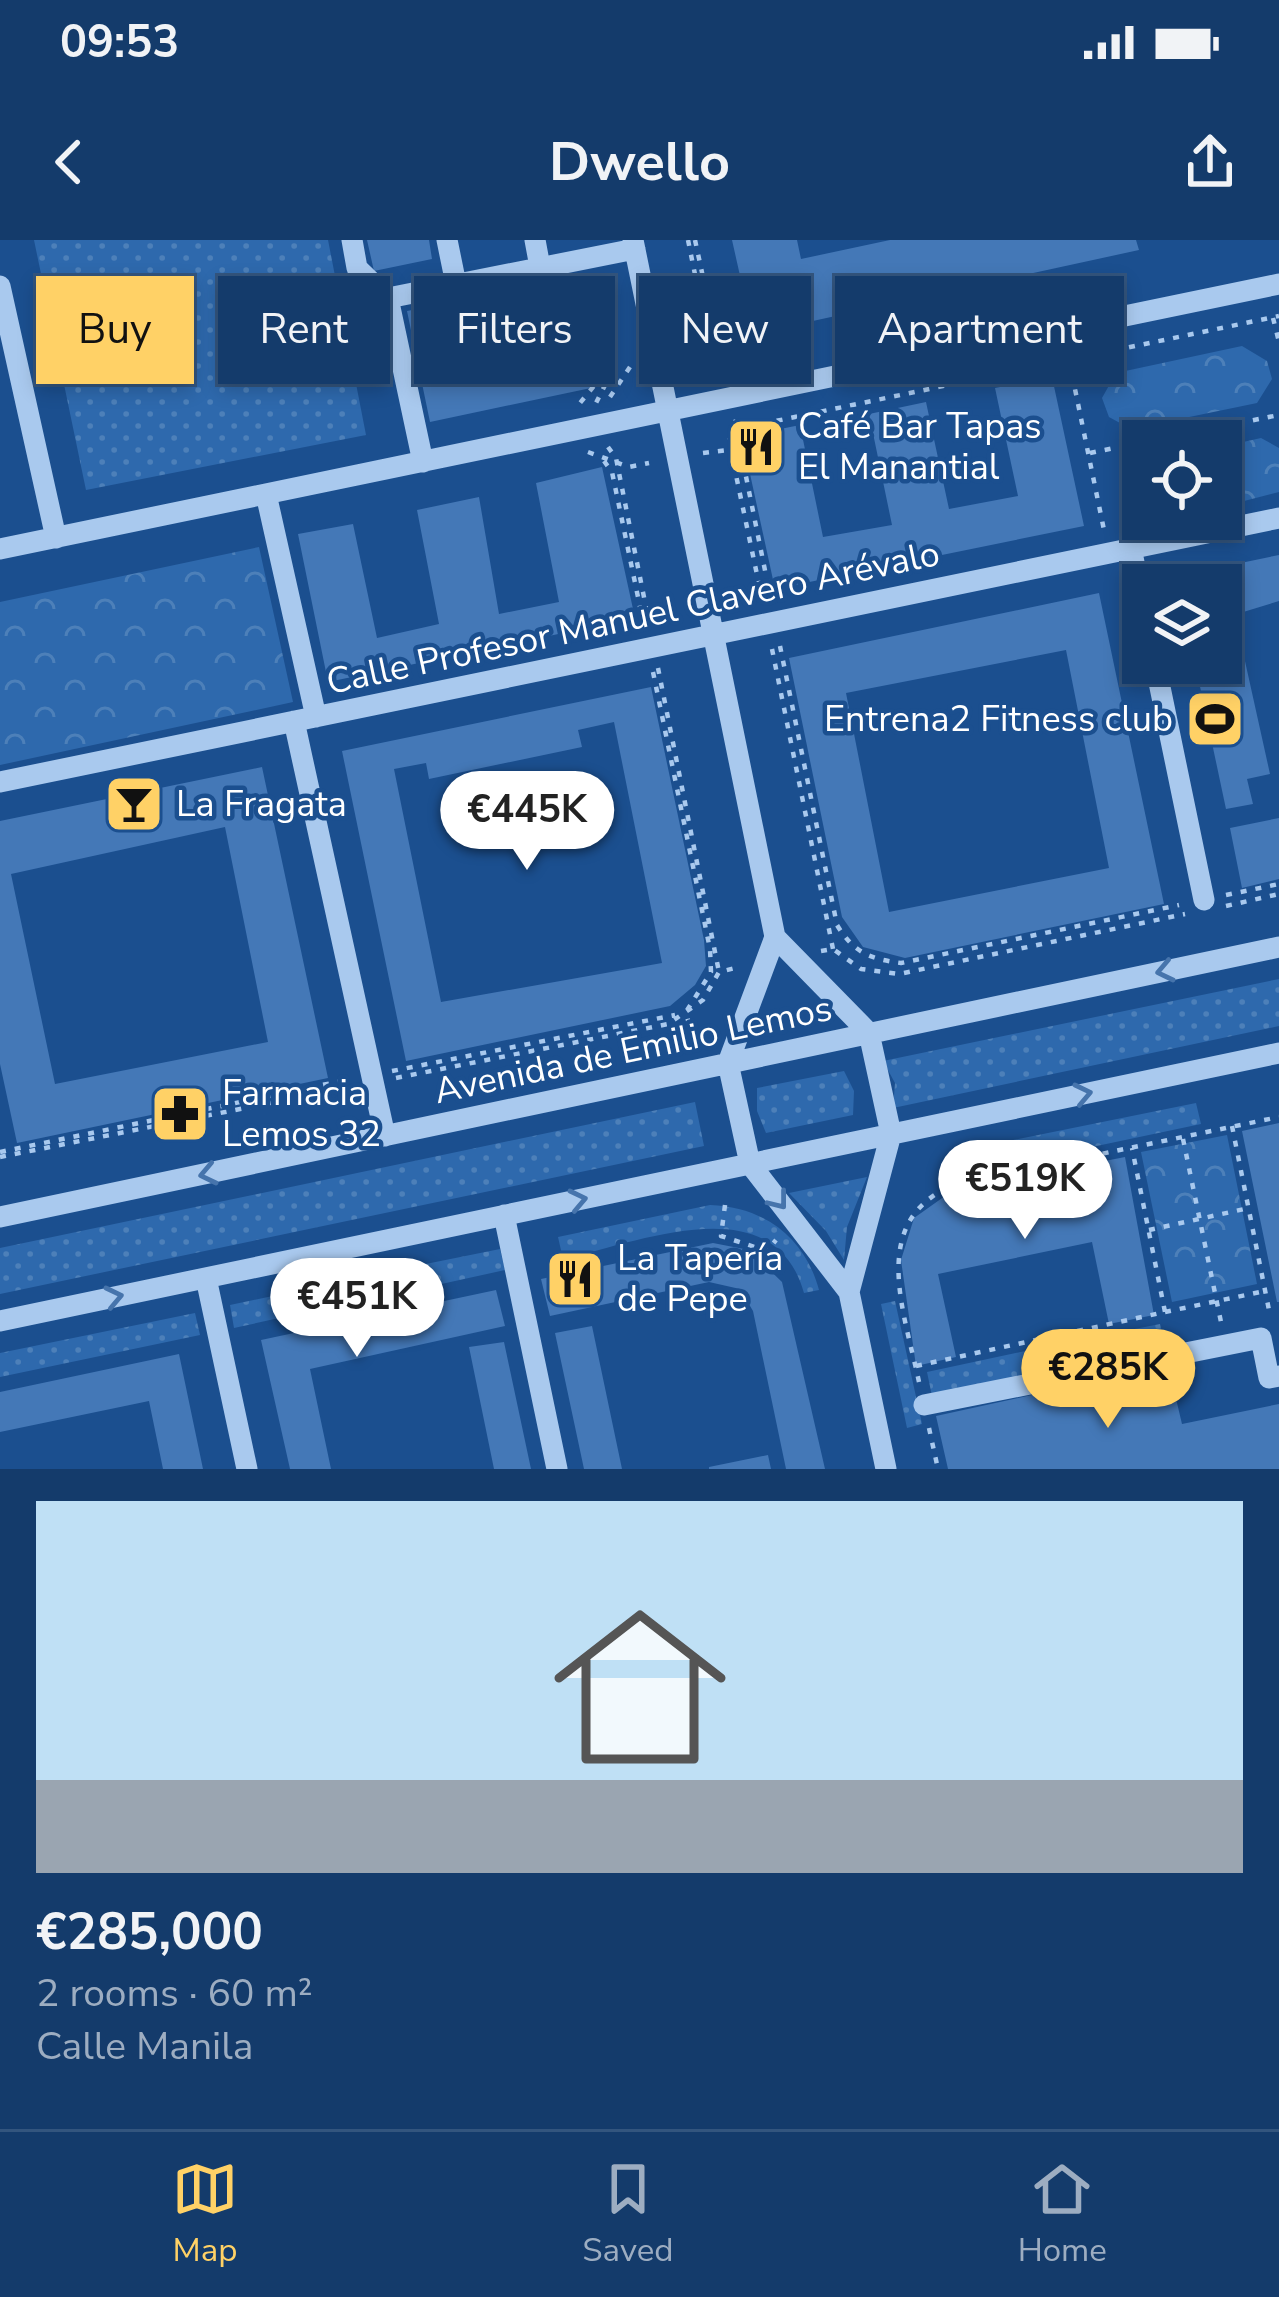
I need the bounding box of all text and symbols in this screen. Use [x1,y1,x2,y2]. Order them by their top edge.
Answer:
text: 09:53 [60,12,179,73]
text: Dwello [549,125,730,199]
icon: back [36,129,102,195]
icon: share [1177,129,1243,195]
chip: Buy [36,276,194,384]
chip: Rent [218,276,390,384]
chip: Filters [414,276,615,384]
chip: New [639,276,811,384]
chip: Apartment [835,276,1124,384]
place label: Café Bar Tapas El Manantial [798,402,1042,492]
restaurant icon: Café Bar Tapas El Manantial [725,416,787,478]
map controls [1122,420,1242,684]
button: locate [1122,420,1242,540]
street label: Calle Profesor Manuel Clavero Arévalo [322,529,944,707]
button: layers [1122,564,1242,684]
sports icon: Entrena2 Fitness club [1184,688,1246,750]
place label: Entrena2 Fitness club [824,695,1173,744]
pin: €445K [443,771,611,873]
bar icon: La Fragata [103,773,165,835]
place label: La Fragata [176,780,347,829]
text: €445K [467,783,587,836]
one-way arrow [1155,957,1175,983]
street label: Avenida de Emilio Lemos [430,984,836,1116]
place label: Farmacia Lemos 32 [222,1069,381,1159]
one-way arrow [1073,1082,1093,1107]
pharmacy icon: Farmacia Lemos 32 [149,1083,211,1145]
pin: €519K [941,1140,1109,1242]
text: €519K [965,1152,1085,1205]
one-way arrow [198,1161,218,1186]
one-way arrow [765,1187,786,1209]
one-way arrow [568,1188,588,1213]
place label: La Tapería de Pepe [617,1234,783,1324]
restaurant icon: La Tapería de Pepe [544,1248,606,1310]
pin: €451K [273,1258,441,1360]
text: €451K [297,1270,417,1323]
one-way arrow [104,1285,124,1311]
pin: €285K [1024,1329,1192,1431]
text: €285K [1048,1341,1168,1394]
icon: home [532,1579,748,1795]
text: €285,000 [36,1897,263,1967]
text: 2 rooms · 60 m² [36,1967,313,2020]
text: Calle Manila [36,2020,253,2073]
tab: Map [172,2156,238,2273]
tab: Saved [582,2156,673,2273]
tab: Home [1018,2156,1107,2273]

